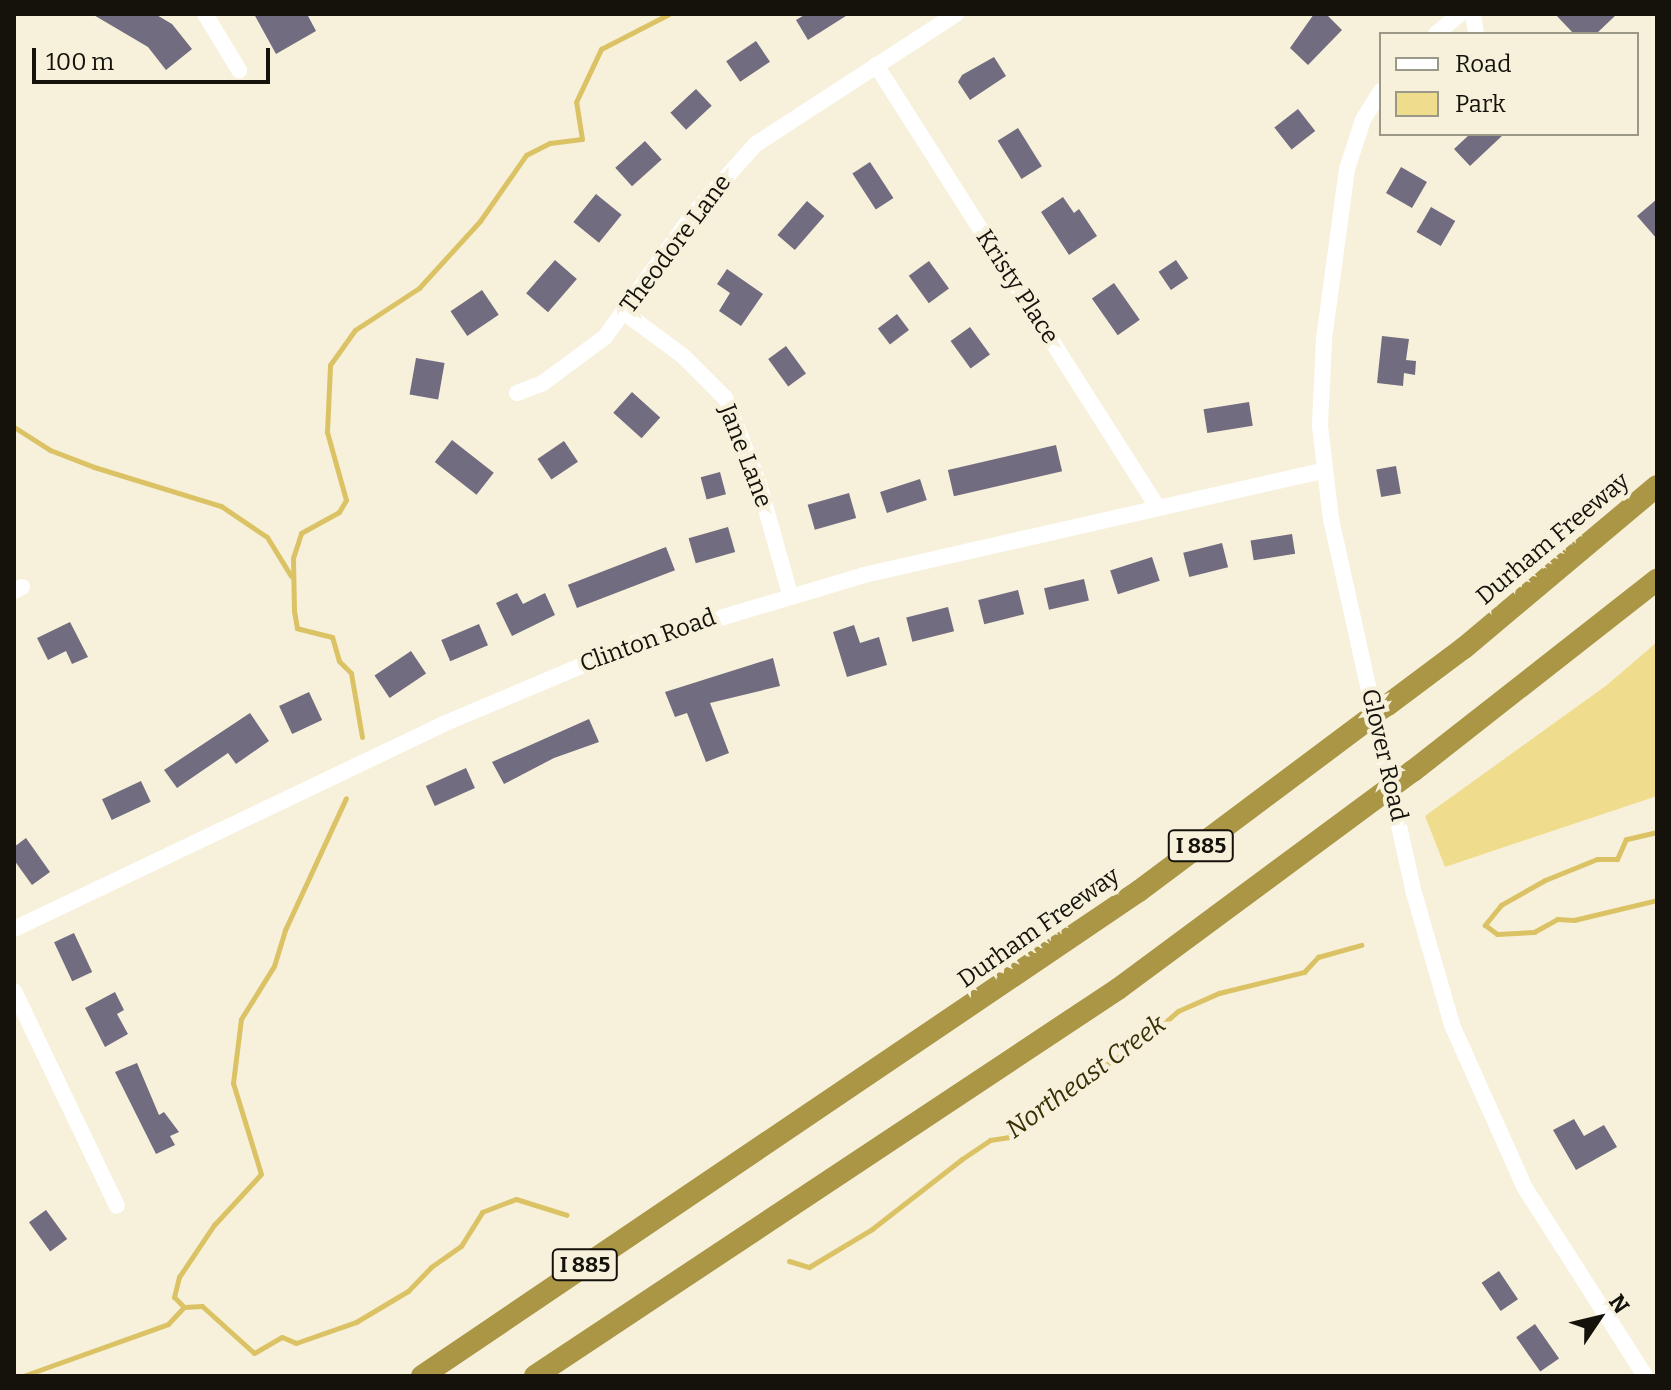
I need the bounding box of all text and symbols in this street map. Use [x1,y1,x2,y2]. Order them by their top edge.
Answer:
scale bar [36,32,274,82]
legend [1379,32,1639,136]
text: 100 m [46,48,114,76]
text: Road [1455,50,1511,78]
text: Park [1455,90,1506,118]
street label: Theodore Lane [615,169,737,319]
street label: Kristy Place [969,225,1065,349]
street label: Jane Lane [712,400,778,512]
street label: Durham Freeway [1471,467,1635,611]
street label: Clinton Road [576,603,720,679]
street label: Glover Road [1355,686,1413,824]
road number: I 885 [1167,828,1235,864]
street label: Durham Freeway [953,862,1125,994]
water label: Northeast Creek [1000,1009,1172,1145]
road number: I 885 [551,1247,619,1283]
north arrow [1559,1278,1639,1358]
text: N [1603,1289,1635,1319]

